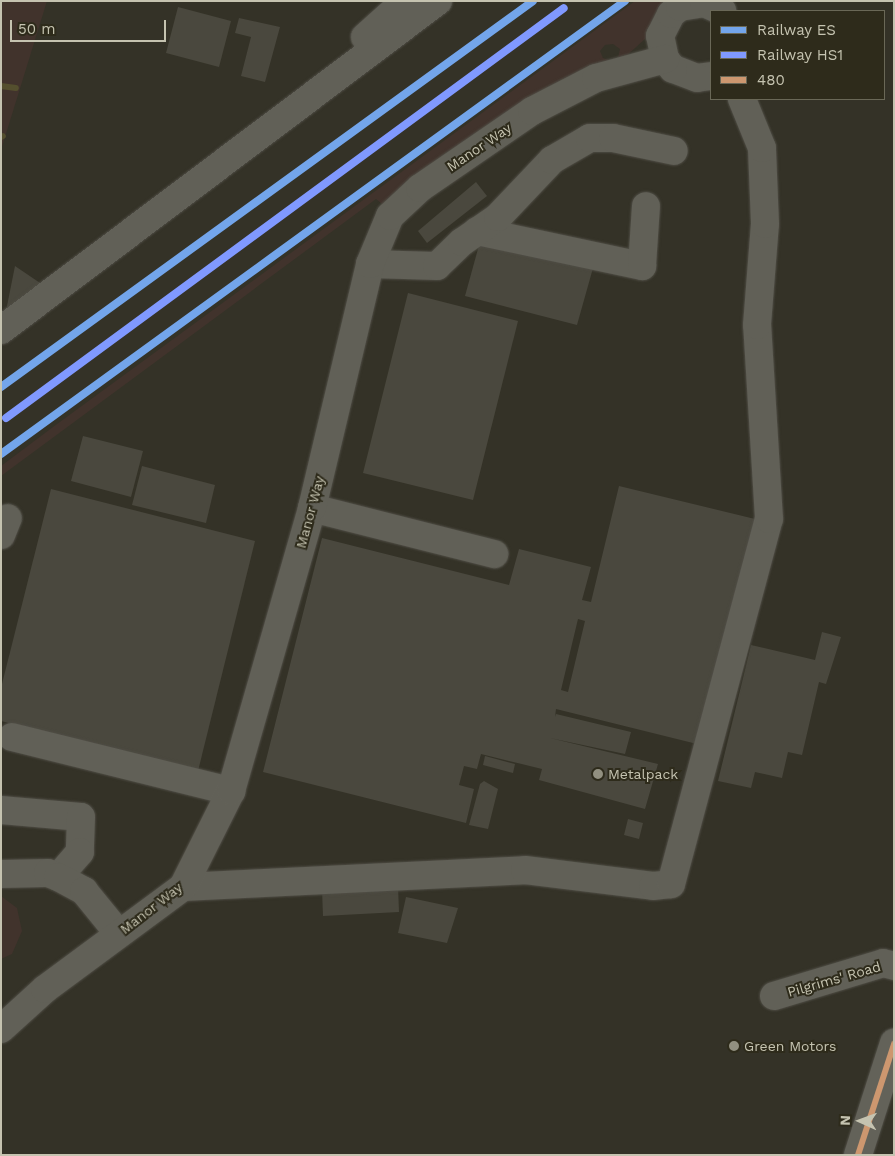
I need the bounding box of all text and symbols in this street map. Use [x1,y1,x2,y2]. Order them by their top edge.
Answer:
scale bar [12,10,169,42]
legend [710,10,885,100]
text: 50 m [18,20,55,38]
text: Railway ES [757,21,836,39]
text: Railway HS1 [757,46,843,64]
text: 480 [757,71,785,89]
street label: Manor Way [443,119,515,175]
street label: Manor Way [292,474,328,550]
place label: Metalpack [608,766,678,782]
marker: Metalpack [592,768,604,780]
street label: Manor Way [116,878,186,938]
street label: Pilgrims' Road [785,958,883,1000]
place label: Green Motors [744,1038,836,1054]
marker: Green Motors [728,1040,740,1052]
north arrow [835,1096,885,1146]
text: N [837,1115,853,1126]

